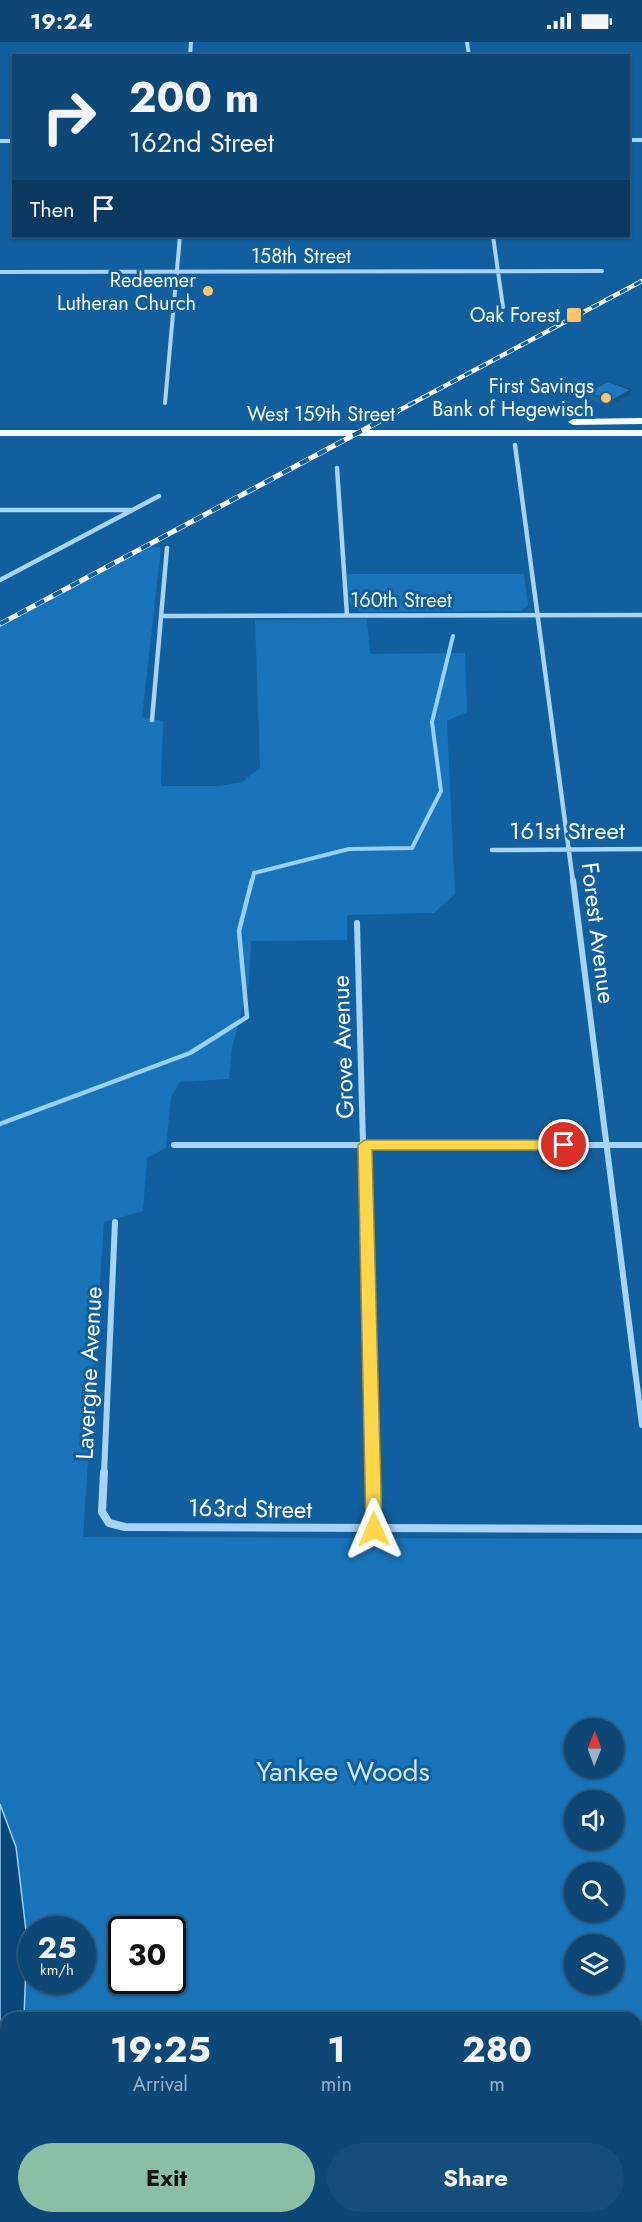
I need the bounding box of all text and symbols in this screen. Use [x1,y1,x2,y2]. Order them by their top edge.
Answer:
text: 19:24 [30,5,93,37]
text: 200 m [129,67,259,128]
icon: right [30,78,108,156]
text: 162nd Street [129,123,274,162]
icon: arrive [87,192,120,225]
text: Then [30,193,75,225]
street label: 158th Street [251,242,351,271]
place label: Redeemer Lutheran Church [57,266,196,318]
marker: Redeemer Lutheran Church [201,284,215,298]
place label: Oak Forest [470,301,560,330]
marker: Oak Forest [565,306,583,324]
place label: First Savings Bank of Hegewisch [432,372,594,424]
marker: First Savings Bank of Hegewisch [599,391,613,405]
street label: West 159th Street [247,400,395,429]
street label: 160th Street [350,586,452,615]
street label: 161st Street [509,813,625,848]
street label: Forest Avenue [572,860,625,1006]
street label: Grove Avenue [323,975,362,1119]
pin [538,1119,589,1170]
icon: arrive [547,1128,580,1161]
street label: Lavergne Avenue [66,1286,111,1460]
street label: 163rd Street [188,1490,313,1527]
position arrow [342,1497,406,1561]
north arrow [564,1718,624,1778]
map controls [564,1718,624,1994]
park label: Yankee Woods [256,1751,430,1792]
button: sound [564,1790,624,1850]
button: search [564,1862,624,1922]
speed limit sign: 30 [108,1916,186,1994]
text: 25 [37,1926,77,1969]
button: layers [564,1934,624,1994]
text: km/h [40,1959,74,1981]
text: 19:25 [110,2023,211,2075]
text: 1 [327,2023,346,2075]
text: 280 [462,2023,532,2075]
text: Arrival [133,2070,188,2099]
text: min [321,2070,352,2099]
text: m [489,2070,505,2099]
button: Exit [18,2143,315,2212]
button: Share [327,2143,624,2212]

